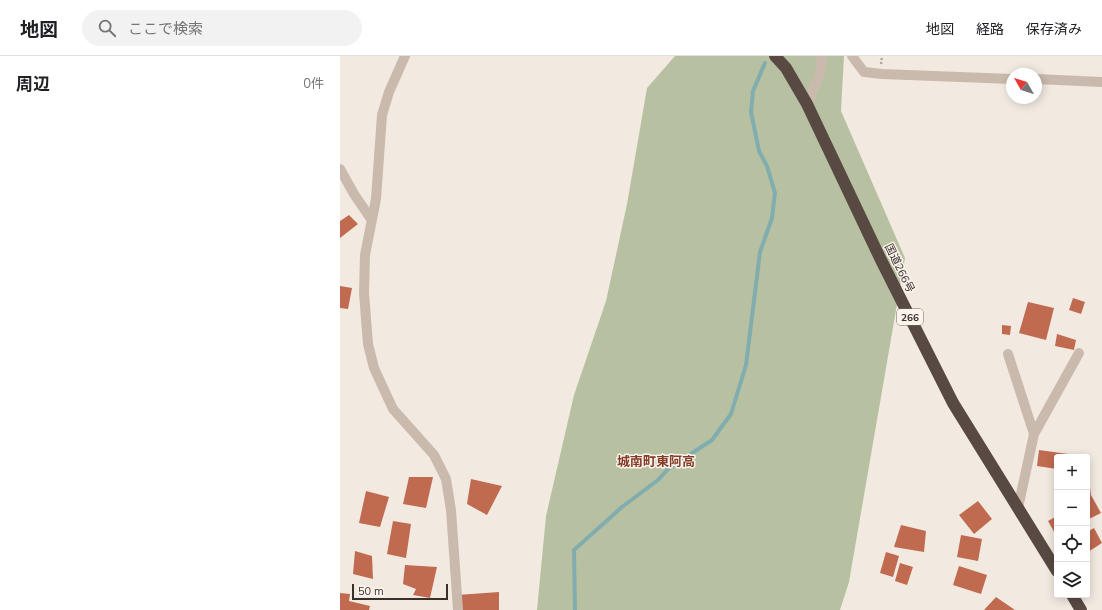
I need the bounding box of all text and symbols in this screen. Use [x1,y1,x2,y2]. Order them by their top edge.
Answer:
search box [82,10,362,46]
text: 地図 [20,17,58,41]
icon: search [96,17,118,39]
text: ここで検索 [128,19,203,38]
text: 地図 [926,20,954,38]
text: 経路 [976,20,1004,38]
text: 保存済み [1026,20,1082,38]
north arrow [1006,68,1042,104]
text: 周辺 [16,73,50,94]
text: 0件 [303,75,324,91]
street label: 国道266号 [882,241,918,295]
road number: 266 [897,309,923,325]
district label: 城南町東阿高 [617,453,695,469]
map controls [1054,454,1090,598]
button: + [1054,454,1090,490]
button: − [1054,490,1090,526]
button: locate [1054,526,1090,562]
button: layers [1054,562,1090,598]
scale bar [352,582,448,601]
text: 50 m [358,584,384,598]

